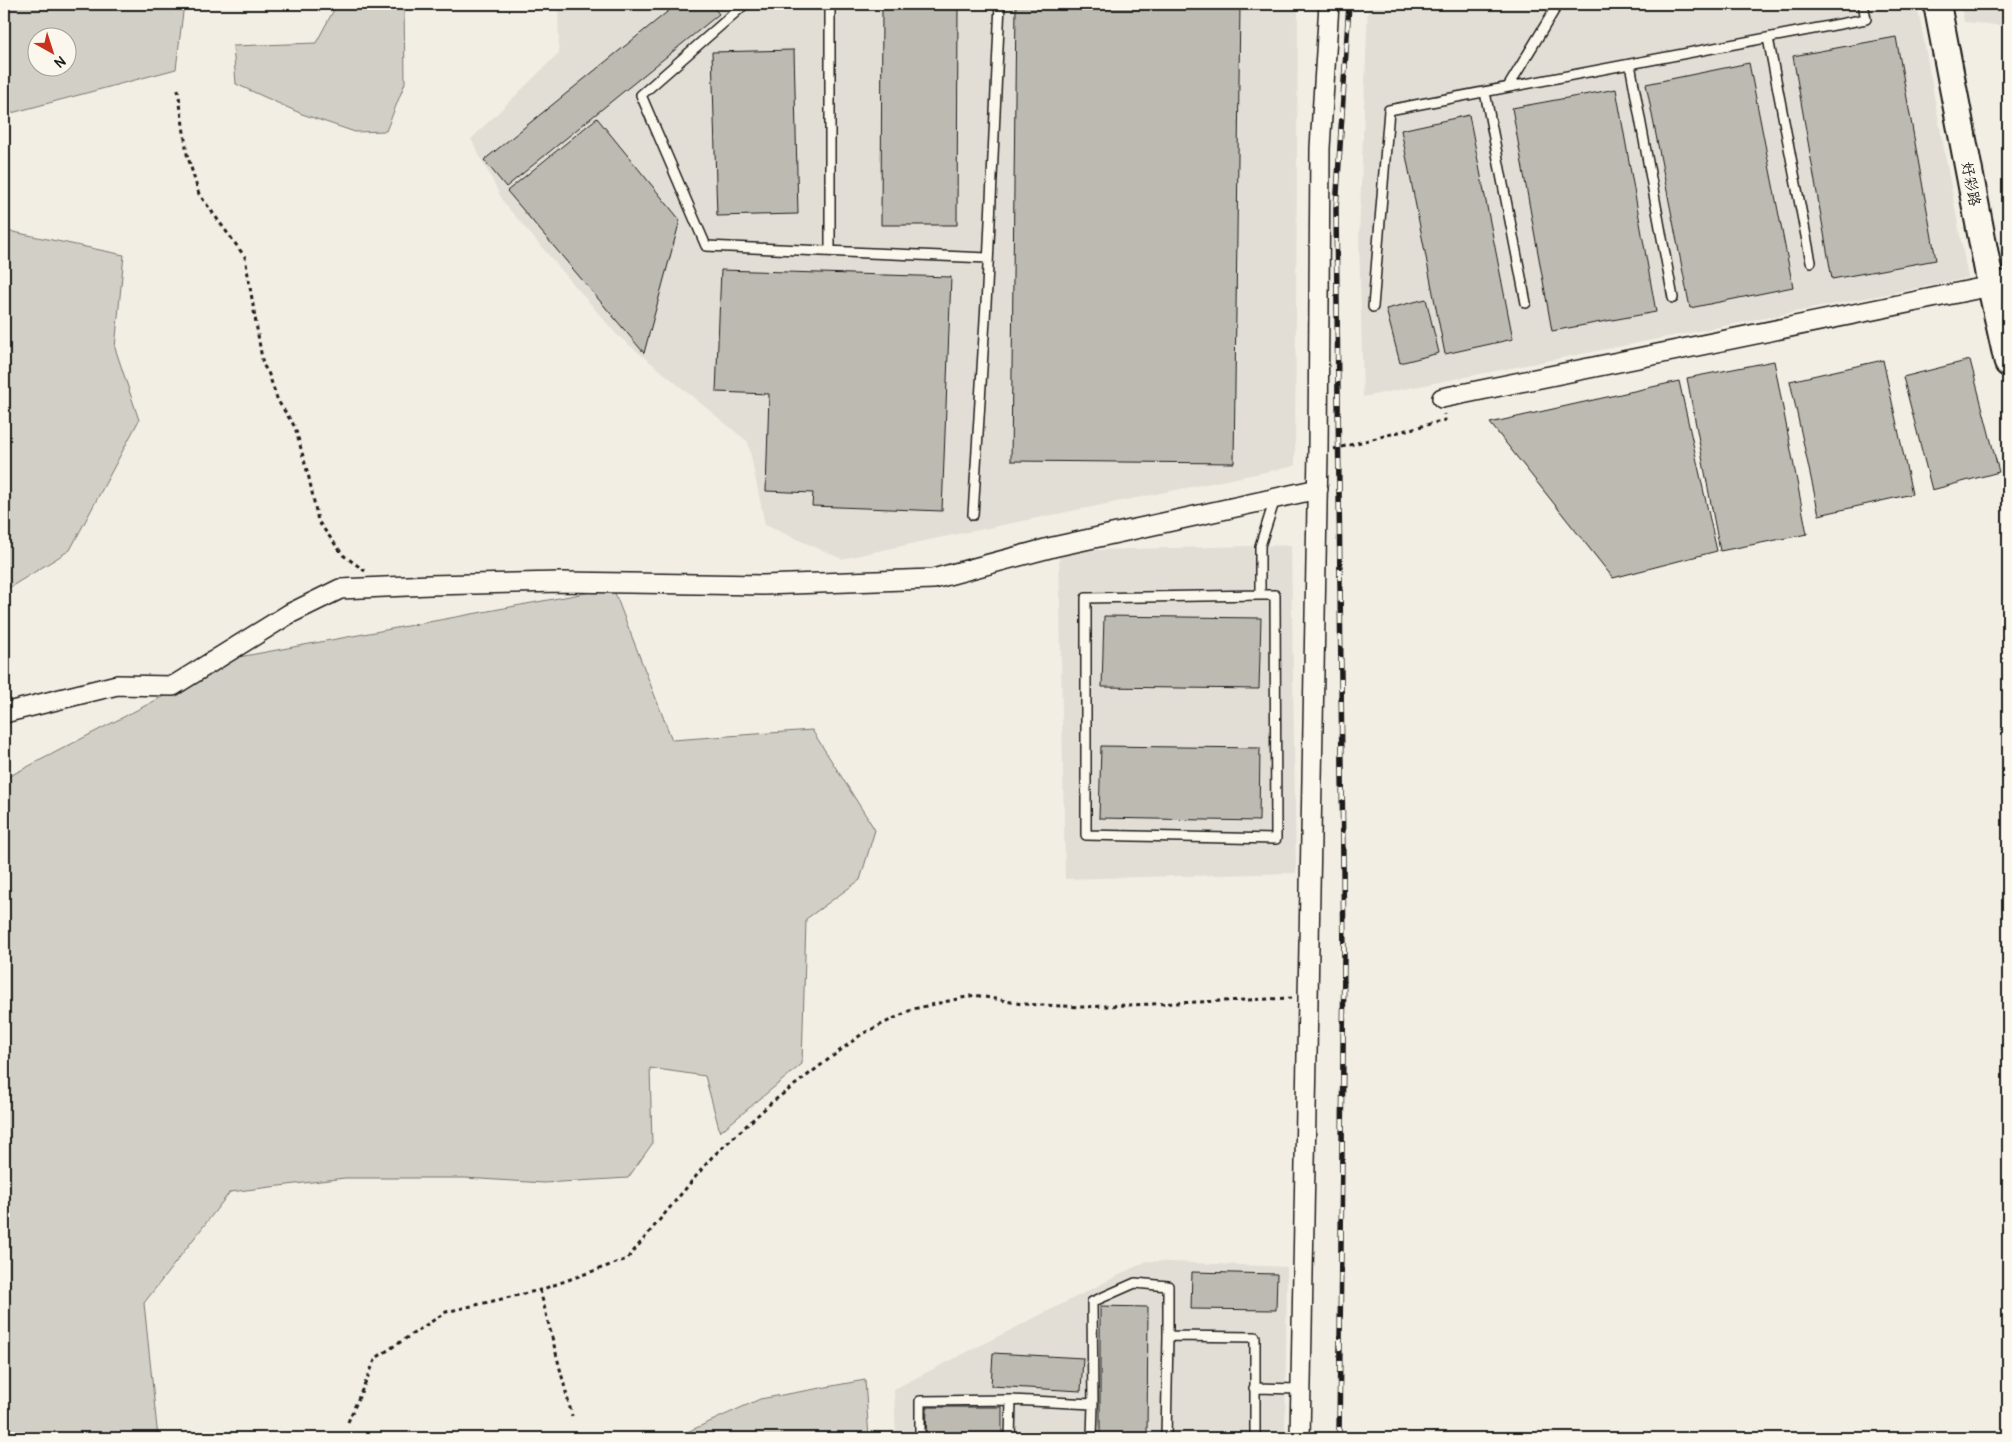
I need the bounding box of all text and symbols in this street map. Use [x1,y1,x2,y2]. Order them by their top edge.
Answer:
north arrow [28,28,78,78]
text: N [51,52,69,71]
street label: 好彩路 [1957,160,1984,208]

